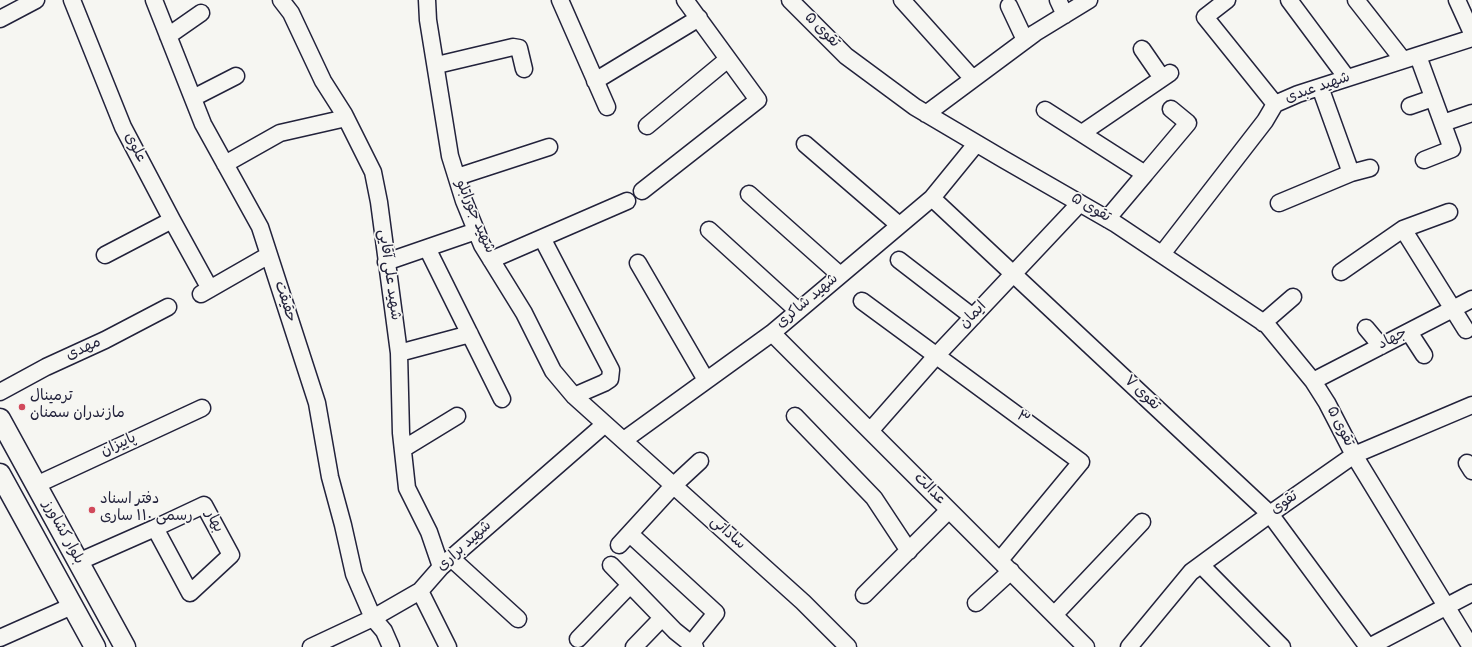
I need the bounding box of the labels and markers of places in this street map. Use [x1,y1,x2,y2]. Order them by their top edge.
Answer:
place label: ترمینال مازندران سمنان [30,389,125,424]
marker: ترمینال مازندران سمنان [17,402,27,412]
place label: دفتر اسناد رسمی ۱۱۰ ساری [100,492,193,527]
marker: دفتر اسناد رسمی ۱۱۰ ساری [87,505,97,515]

